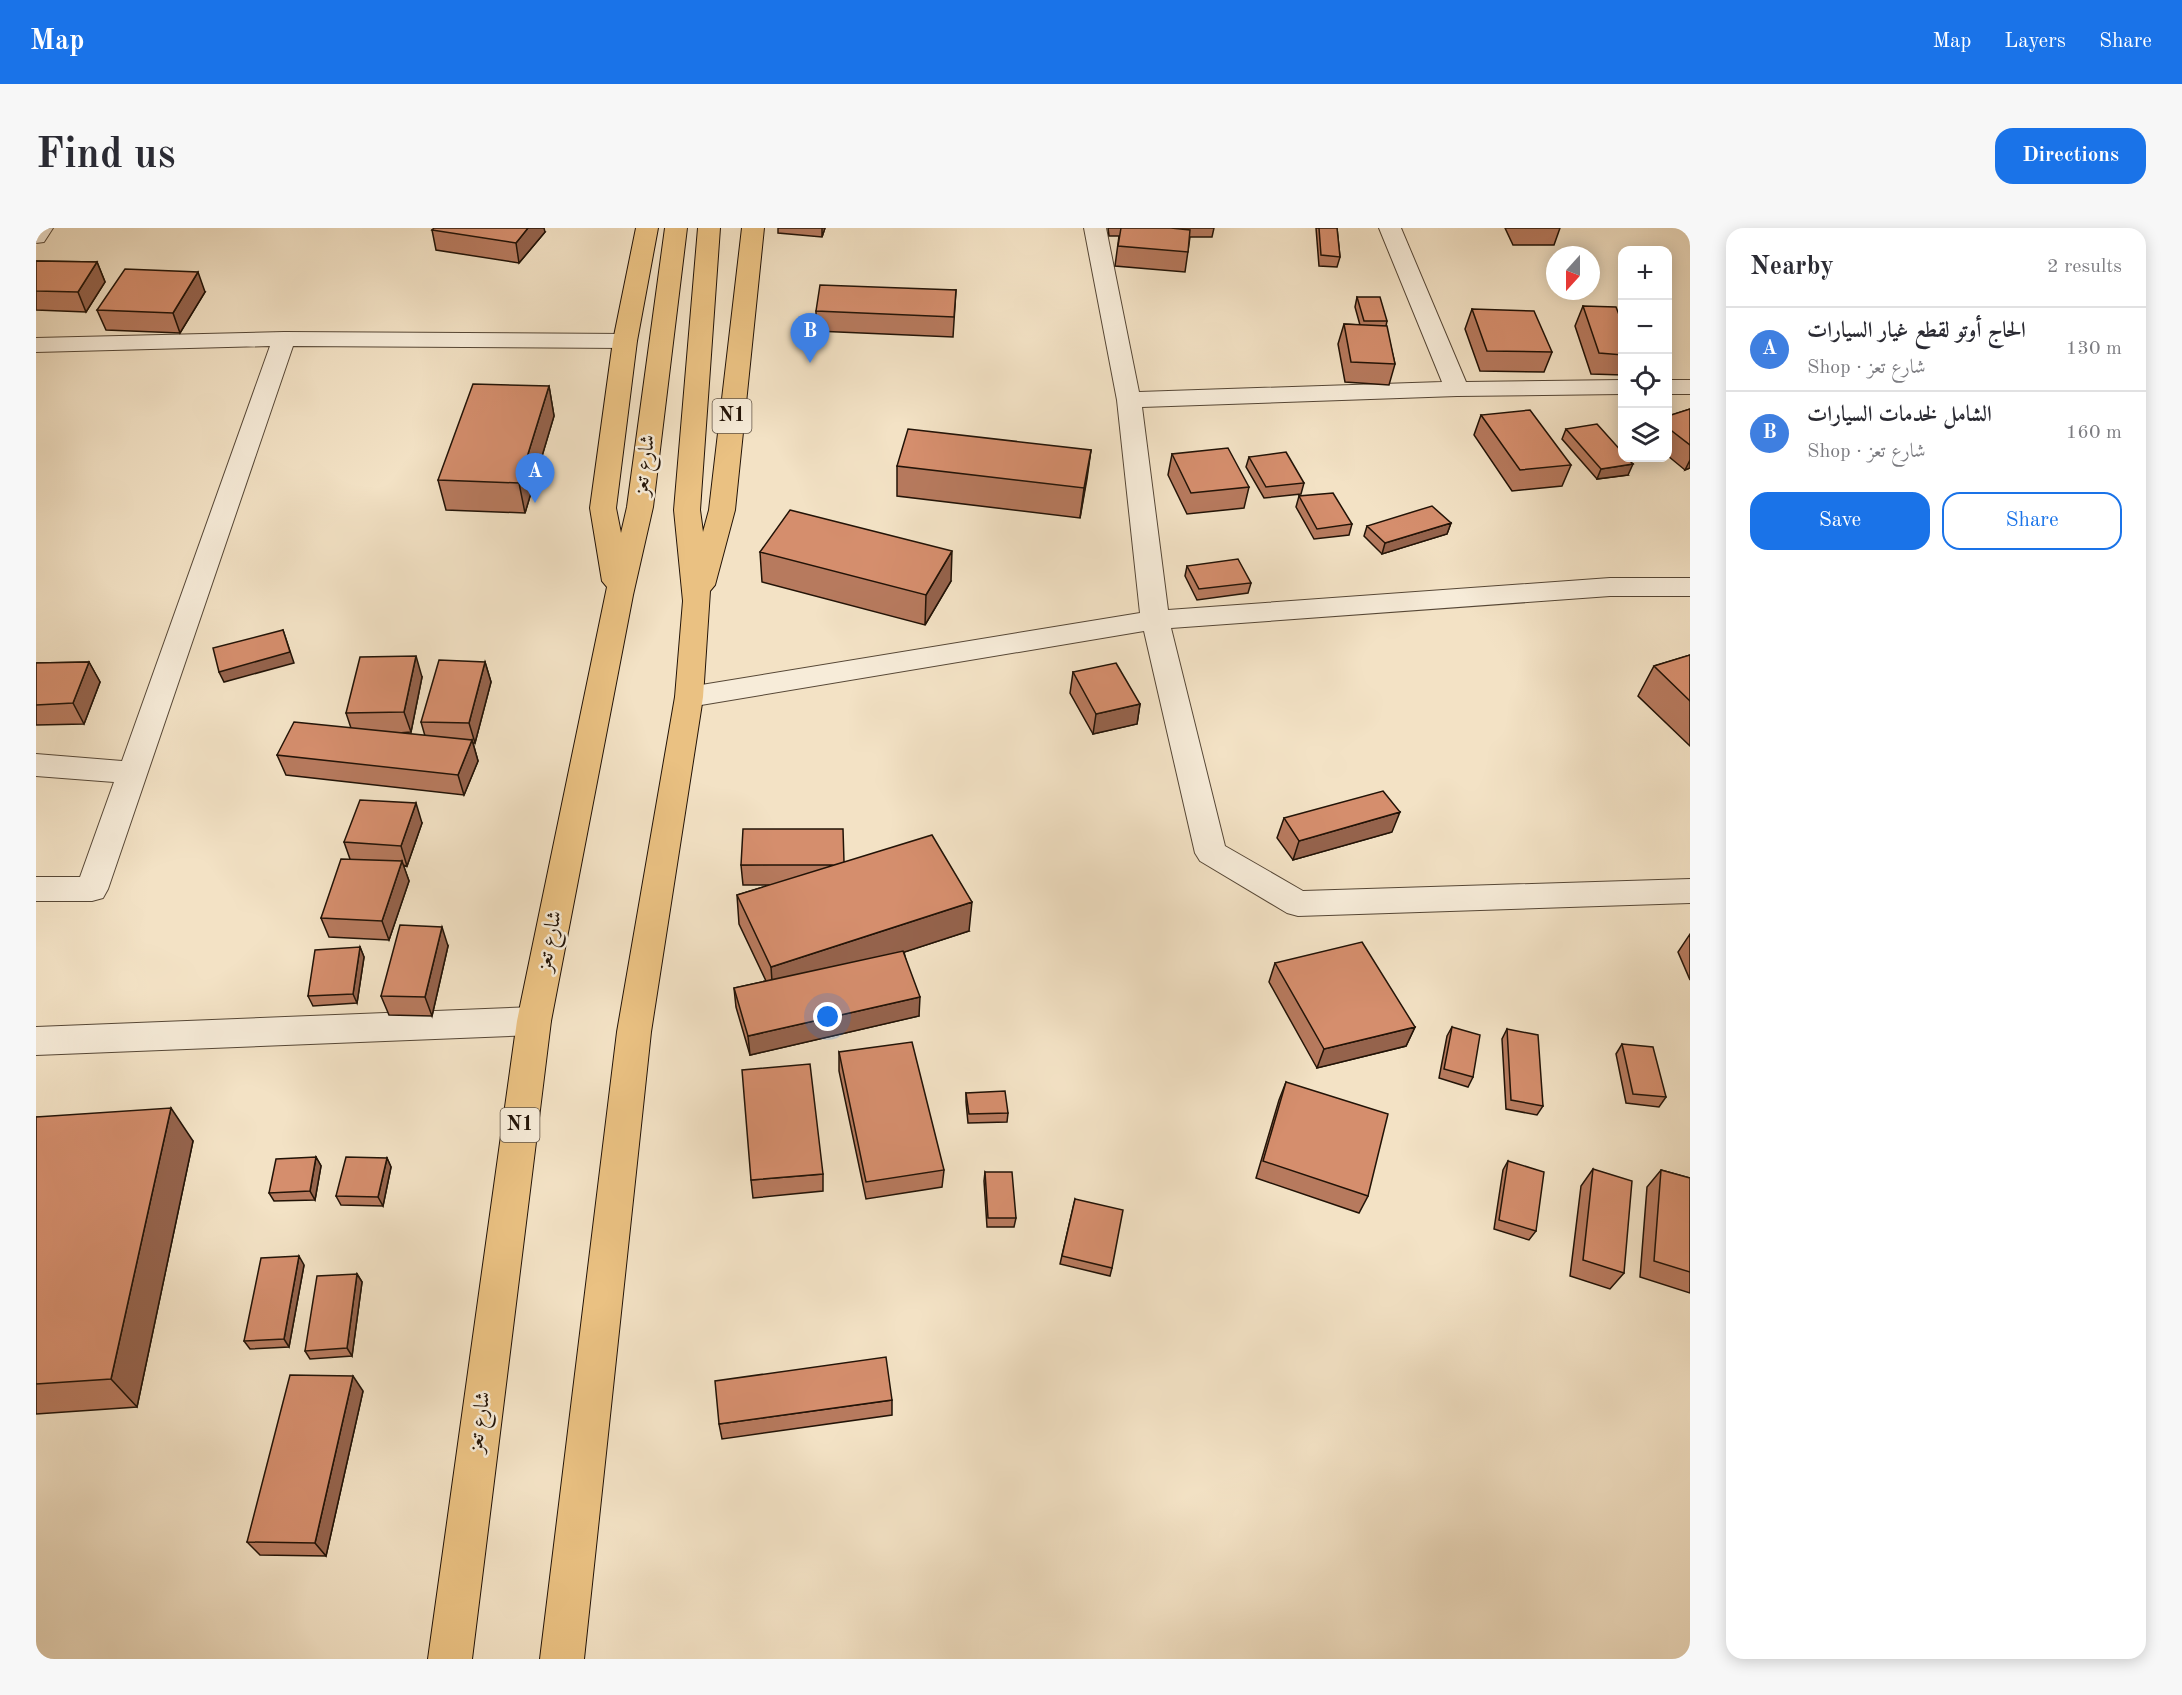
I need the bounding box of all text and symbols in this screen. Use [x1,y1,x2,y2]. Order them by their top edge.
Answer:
text: Map [30,28,84,56]
text: Map [1932,31,1971,52]
text: Layers [2004,31,2066,52]
text: Share [2099,31,2152,52]
button: Directions [1995,128,2146,184]
text: Find us [36,135,175,177]
north arrow [1546,246,1600,300]
map controls [1618,246,1672,462]
button: + [1618,246,1672,300]
text: Nearby [1750,254,1834,280]
text: 2 results [2047,257,2122,277]
button: − [1618,300,1672,354]
pin: B [790,314,830,363]
text: الحاج أوتو لقطع غيار السيارات [1807,320,2026,342]
text: A [1762,339,1777,359]
text: 130 m [2066,339,2122,359]
button: locate [1618,354,1672,408]
text: Shop · شارع تعز [1807,358,1926,378]
road number: N1 [712,399,752,433]
text: الشامل لخدمات السيارات [1807,404,1992,426]
button: layers [1618,408,1672,462]
text: B [1762,423,1777,443]
text: 160 m [2066,423,2122,443]
street label: شارع تعز [631,433,665,499]
text: Shop · شارع تعز [1807,442,1926,462]
pin: A [516,454,554,503]
button: Save [1750,492,1930,550]
button: Share [1942,492,2122,550]
street label: شارع تعز [533,909,572,976]
your location [813,1002,842,1031]
road number: N1 [500,1108,540,1142]
street label: شارع تعز [465,1390,501,1457]

